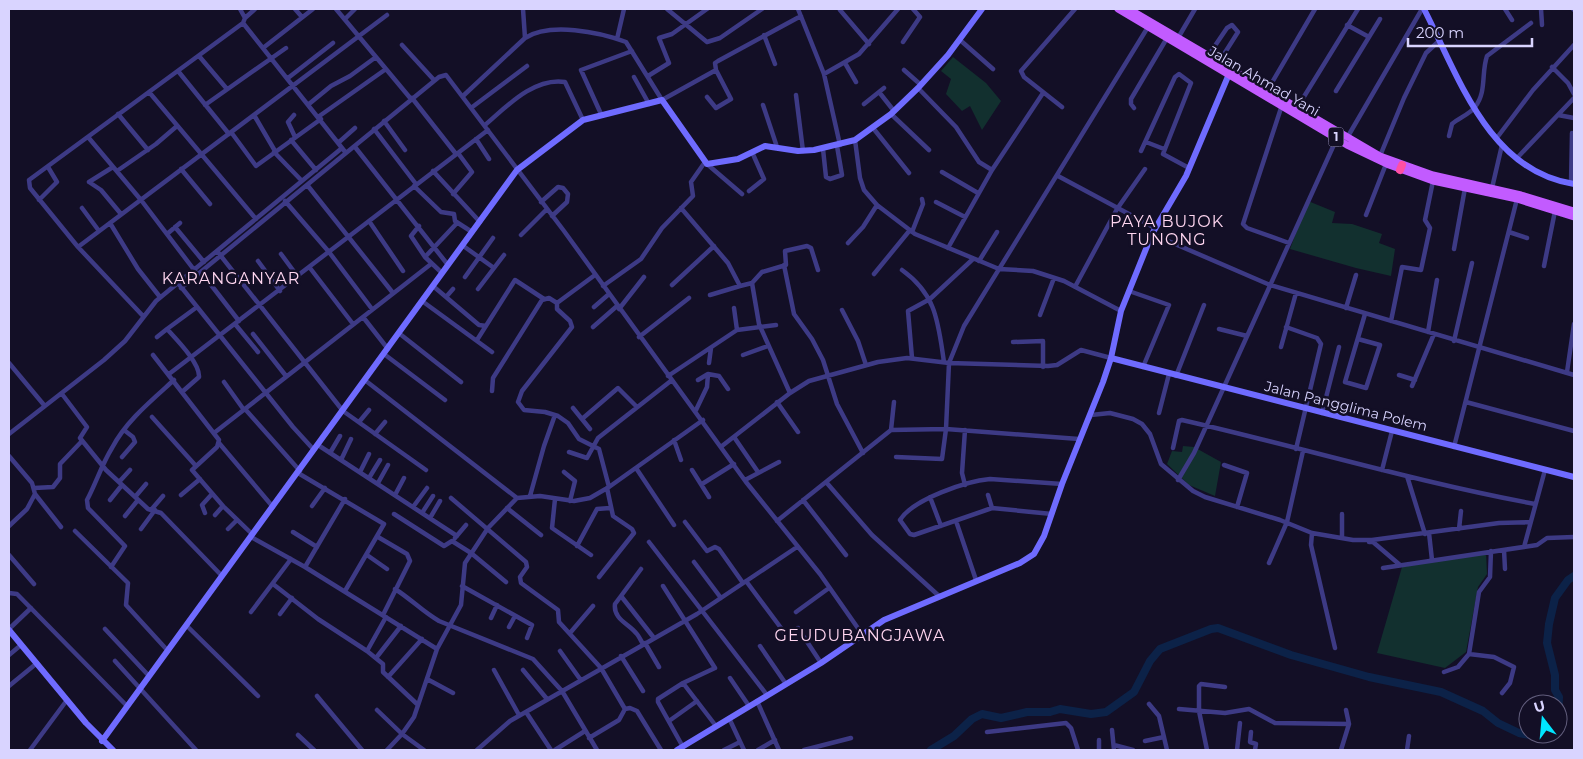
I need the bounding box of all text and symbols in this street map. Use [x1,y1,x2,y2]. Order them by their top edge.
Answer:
scale bar [1408,15,1532,47]
text: 200 m [1416,23,1464,42]
street label: Jalan Ahmad Yani [1204,41,1323,120]
road number: 1 [1328,128,1344,146]
district label: PAYA BUJOK TUNONG [1110,212,1224,249]
district label: KARANGANYAR [162,269,300,288]
street label: Jalan Pangglima Polem [1262,377,1429,435]
district label: GEUDUBANGJAWA [775,626,945,645]
north arrow [1518,694,1568,744]
text: U [1532,696,1547,717]

